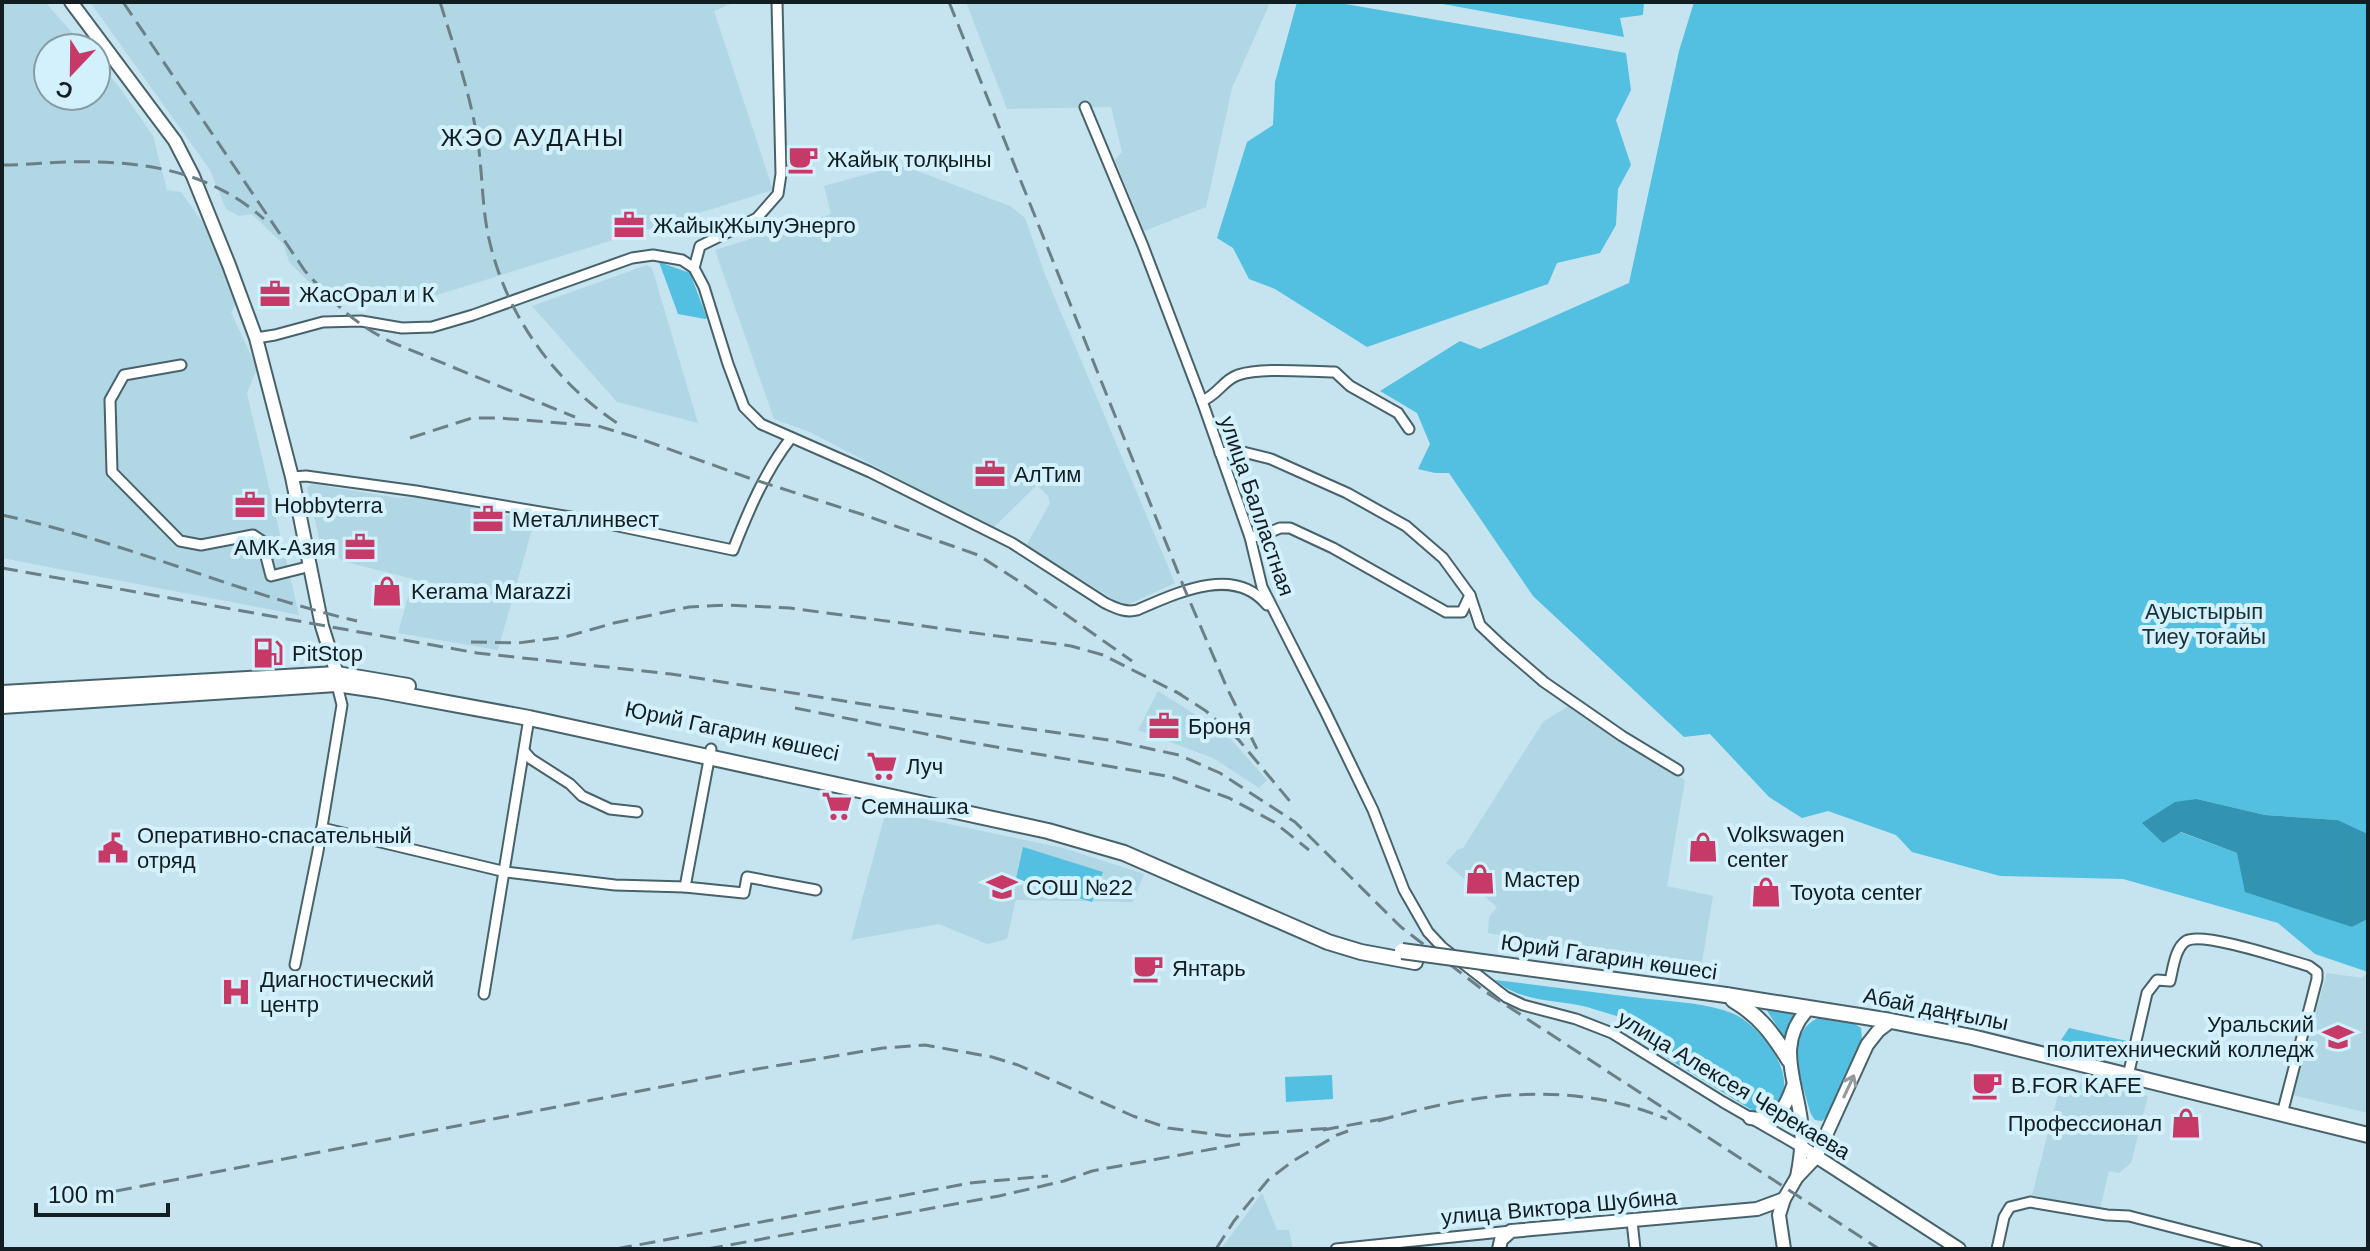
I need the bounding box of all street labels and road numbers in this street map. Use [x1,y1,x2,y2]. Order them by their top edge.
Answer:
street label: улица Балластная [1214,413,1300,599]
street label: Юрий Гагарин көшесі [623,696,841,766]
street label: Юрий Гагарин көшесі [1499,929,1719,985]
street label: Абай даңғылы [1861,983,2011,1035]
street label: улица Алексея Черекаева [1613,1006,1856,1165]
street label: улица Виктора Шубина [1440,1184,1679,1230]

